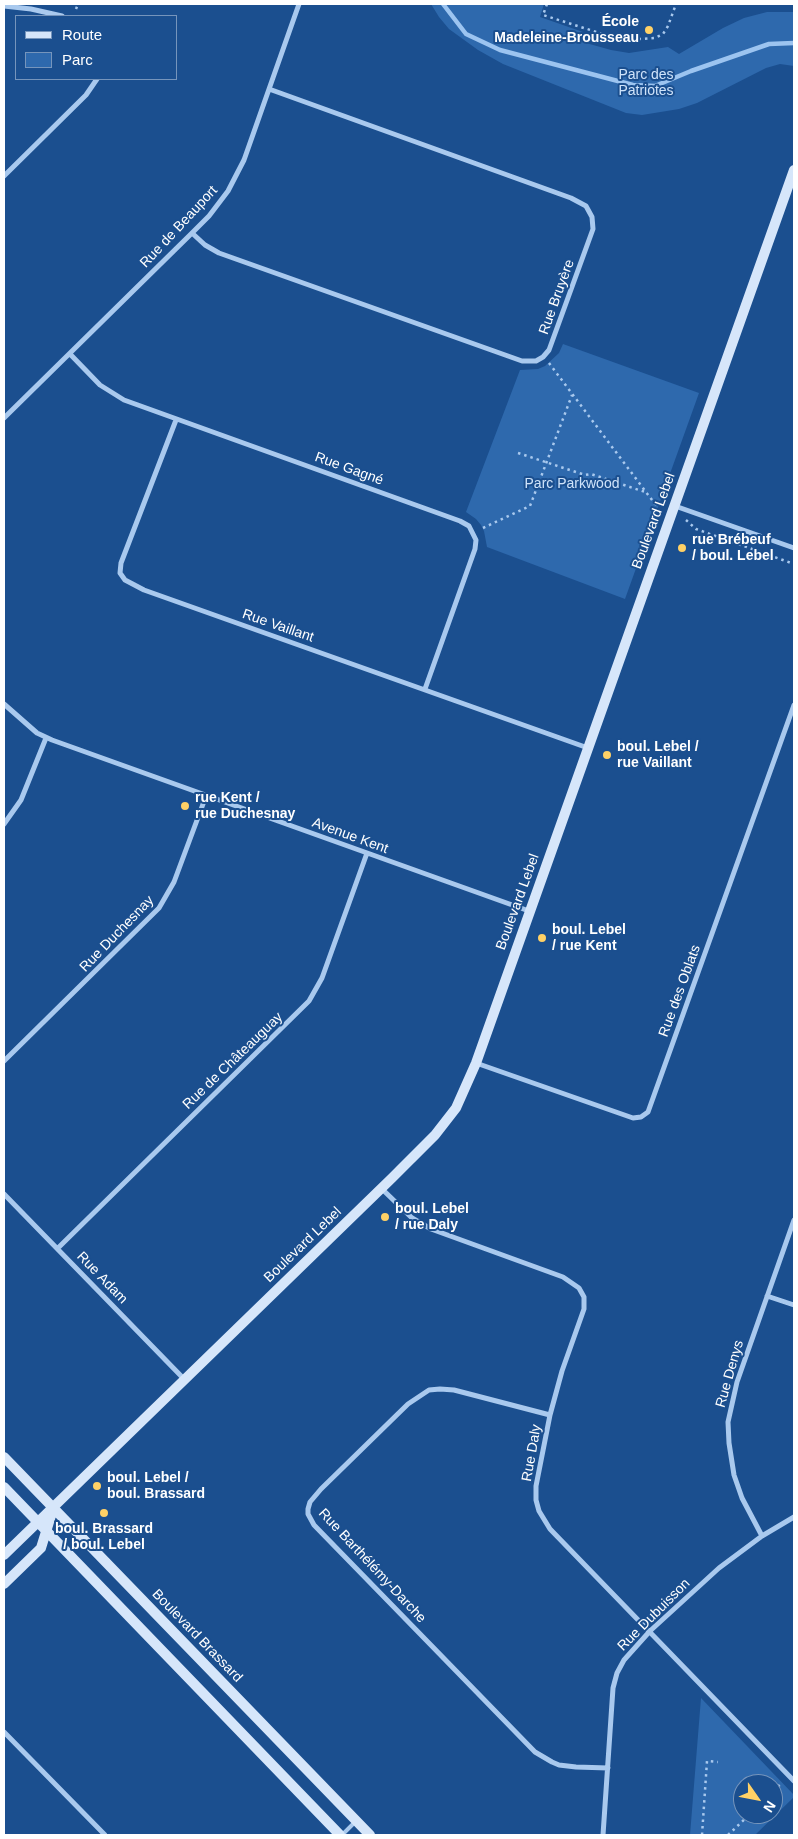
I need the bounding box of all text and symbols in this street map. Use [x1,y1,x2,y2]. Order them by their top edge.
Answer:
place label: École Madeleine-Brousseau [494,14,639,46]
legend [15,15,178,80]
marker: École Madeleine-Brousseau [643,24,655,36]
text: Route [62,26,102,43]
text: Parc [62,51,93,68]
park label: Parc des Patriotes [618,67,674,100]
street label: Rue de Beauport [137,183,221,271]
street label: Rue Bruyère [536,257,578,337]
street label: Rue Gagné [312,449,386,489]
street label: Boulevard Lebel [629,471,679,571]
park label: Parc Parkwood [525,476,619,492]
place label: rue Brébeuf / boul. Lebel [692,532,774,564]
marker: rue Brébeuf / boul. Lebel [676,542,688,554]
street label: Rue Vaillant [240,606,316,646]
place label: boul. Lebel / rue Vaillant [617,739,699,772]
marker: boul. Lebel / rue Vaillant [601,749,613,761]
place label: rue Kent / rue Duchesnay [195,790,295,822]
marker: rue Kent / rue Duchesnay [179,800,191,812]
street label: Avenue Kent [310,814,390,858]
street label: Boulevard Lebel [493,852,543,952]
street label: Rue Duchesnay [76,892,158,976]
place label: boul. Lebel / rue Kent [552,922,626,954]
marker: boul. Lebel / rue Kent [536,932,548,944]
street label: Rue des Oblats [656,943,704,1039]
street label: Rue de Châteauguay [180,1009,286,1113]
place label: boul. Lebel / rue Daly [395,1201,469,1234]
street label: Boulevard Lebel [261,1204,345,1286]
marker: boul. Lebel / rue Daly [379,1211,391,1223]
street label: Rue Adam [73,1248,131,1308]
street label: Rue Denys [712,1338,748,1410]
street label: Rue Daly [519,1423,545,1483]
place label: boul. Lebel / boul. Brassard [107,1470,205,1502]
marker: boul. Lebel / boul. Brassard [91,1480,103,1492]
street label: Rue Barthélémy-Darche [315,1505,429,1627]
marker: boul. Brassard / boul. Lebel [98,1507,110,1519]
place label: boul. Brassard / boul. Lebel [55,1521,153,1554]
street label: Rue Dubuisson [614,1575,694,1655]
street label: Boulevard Brassard [148,1586,246,1686]
north arrow [733,1774,783,1824]
text: N [760,1798,779,1815]

